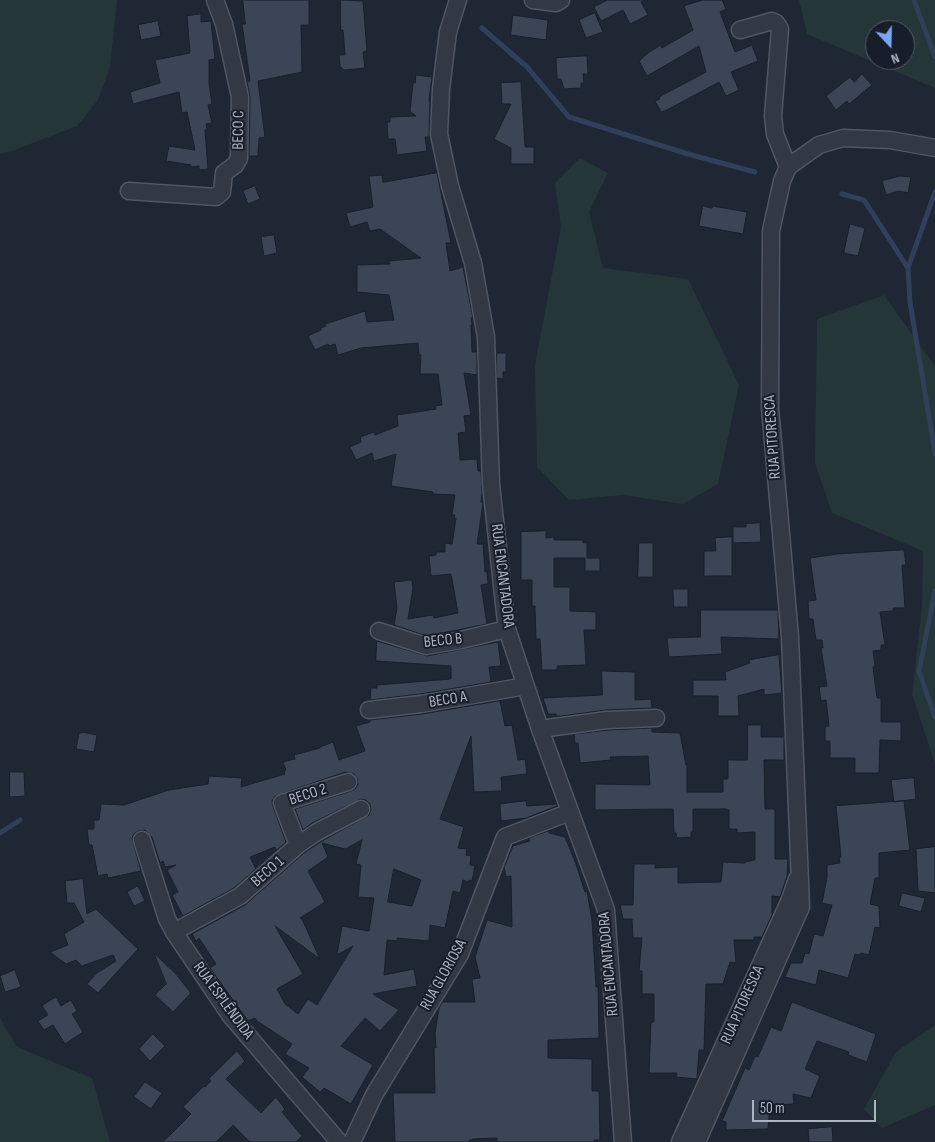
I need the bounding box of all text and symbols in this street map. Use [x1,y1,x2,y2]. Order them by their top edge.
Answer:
north arrow [865,20,915,70]
text: N [889,49,902,68]
street label: BECO C [229,110,249,150]
street label: RUA PITORESCA [760,394,786,480]
street label: RUA ENCANTADORA [486,523,518,629]
street label: BECO B [423,629,463,653]
street label: BECO A [428,688,468,712]
street label: BECO 2 [287,780,329,810]
street label: BECO 1 [248,853,288,891]
street label: RUA ENCANTADORA [595,911,623,1017]
street label: RUA GLORIOSA [417,936,471,1014]
street label: RUA ESPLÊNDIDA [188,959,258,1043]
street label: RUA PITORESCA [717,963,769,1047]
scale bar [755,1090,879,1122]
text: 50 m [760,1099,785,1118]

